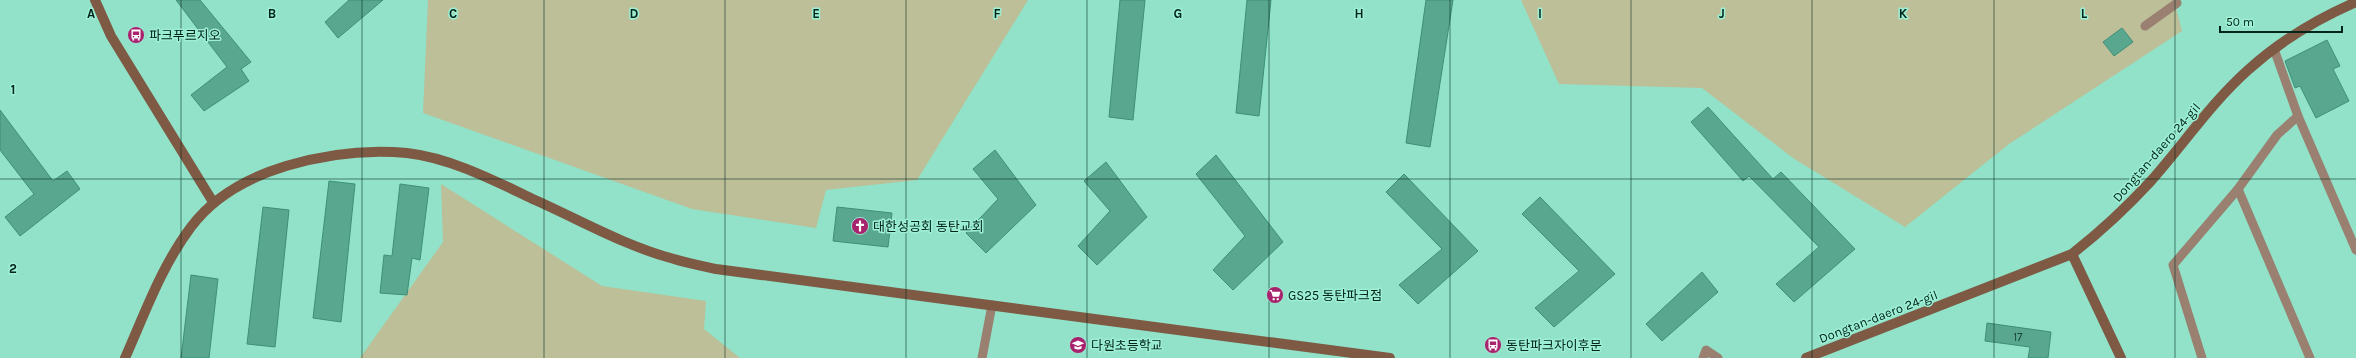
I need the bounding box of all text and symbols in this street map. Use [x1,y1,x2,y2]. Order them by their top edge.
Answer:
text: A [87,6,95,21]
text: B [268,6,276,21]
text: C [449,6,457,21]
text: D [630,6,639,21]
text: E [812,6,820,21]
text: F [993,6,1001,21]
text: G [1174,6,1182,21]
text: H [1354,6,1364,21]
text: I [1538,6,1542,21]
text: J [1719,6,1725,21]
text: K [1899,6,1908,21]
text: L [2081,6,2088,21]
scale bar [2220,8,2342,34]
text: 50 m [2226,15,2254,29]
bus stop icon: 파크푸르지오 [126,25,146,45]
place label: 파크푸르지오 [149,28,221,43]
text: 1 [11,82,15,97]
street label: Dongtan-daero 24-gil [2109,100,2203,205]
church icon: 대한성공회 동탄교회 [850,216,870,236]
place label: 대한성공회 동탄교회 [873,219,984,234]
text: 2 [9,261,17,276]
supermarket icon: GS25 동탄파크점 [1265,285,1285,305]
street label: Dongtan-daero 24-gil [1817,287,1940,346]
place label: GS25 동탄파크점 [1288,288,1382,303]
house number: 17 [2014,331,2022,344]
school or university icon: 다원초등학교 [1068,335,1088,355]
bus stop icon: 동탄파크자이후문 [1483,335,1503,355]
place label: 다원초등학교 [1091,338,1163,353]
place label: 동탄파크자이후문 [1506,338,1602,353]

